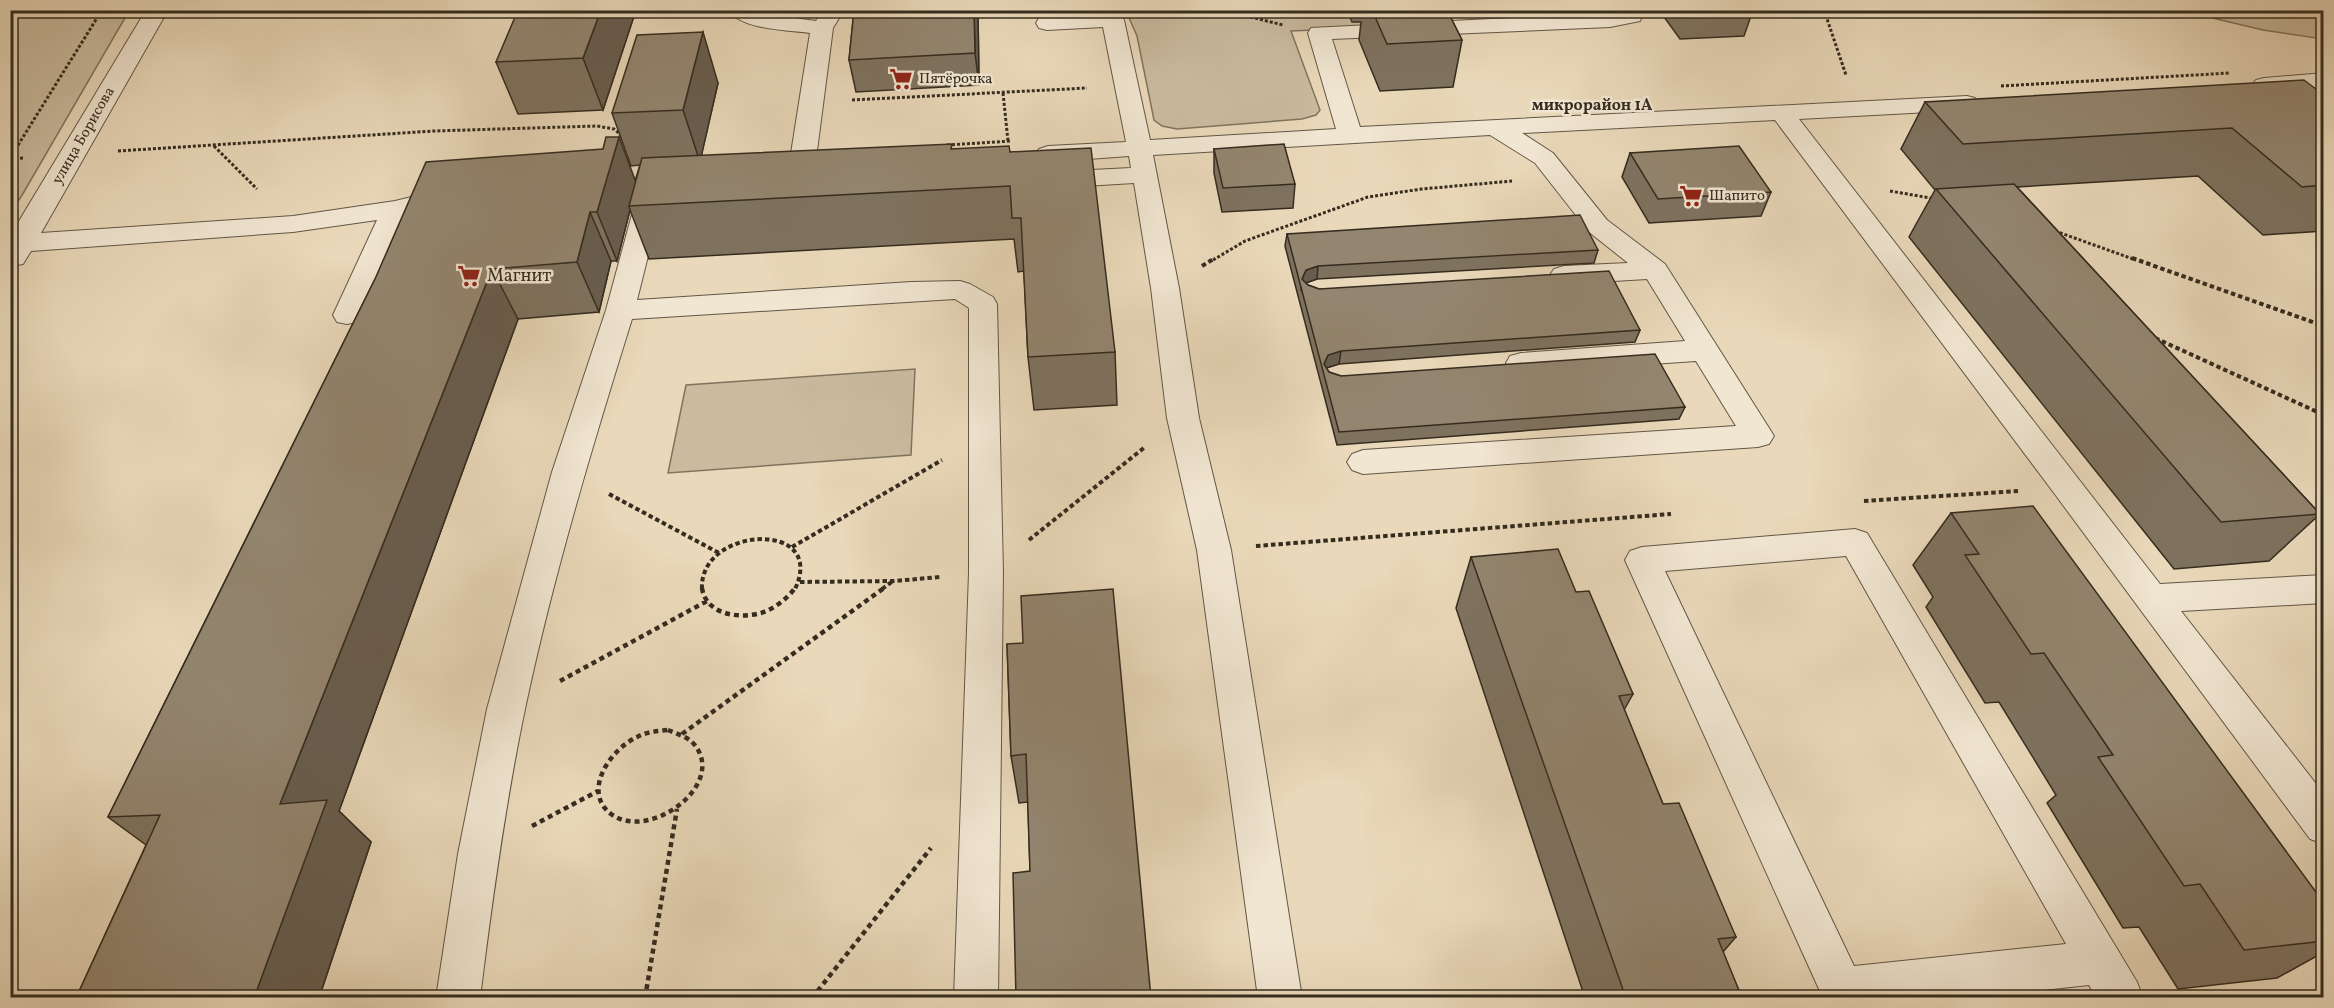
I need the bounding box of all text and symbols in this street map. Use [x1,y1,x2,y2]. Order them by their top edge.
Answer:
supermarket icon: Пятёрочка [888,66,914,92]
place label: Пятёрочка [919,69,993,90]
street label: улица Борисова [48,83,120,189]
district label: микрорайон 1А [1532,95,1653,117]
supermarket icon: Шапито [1678,183,1704,209]
place label: Шапито [1709,186,1765,207]
supermarket icon: Магнит [456,263,482,289]
place label: Магнит [487,264,551,289]

